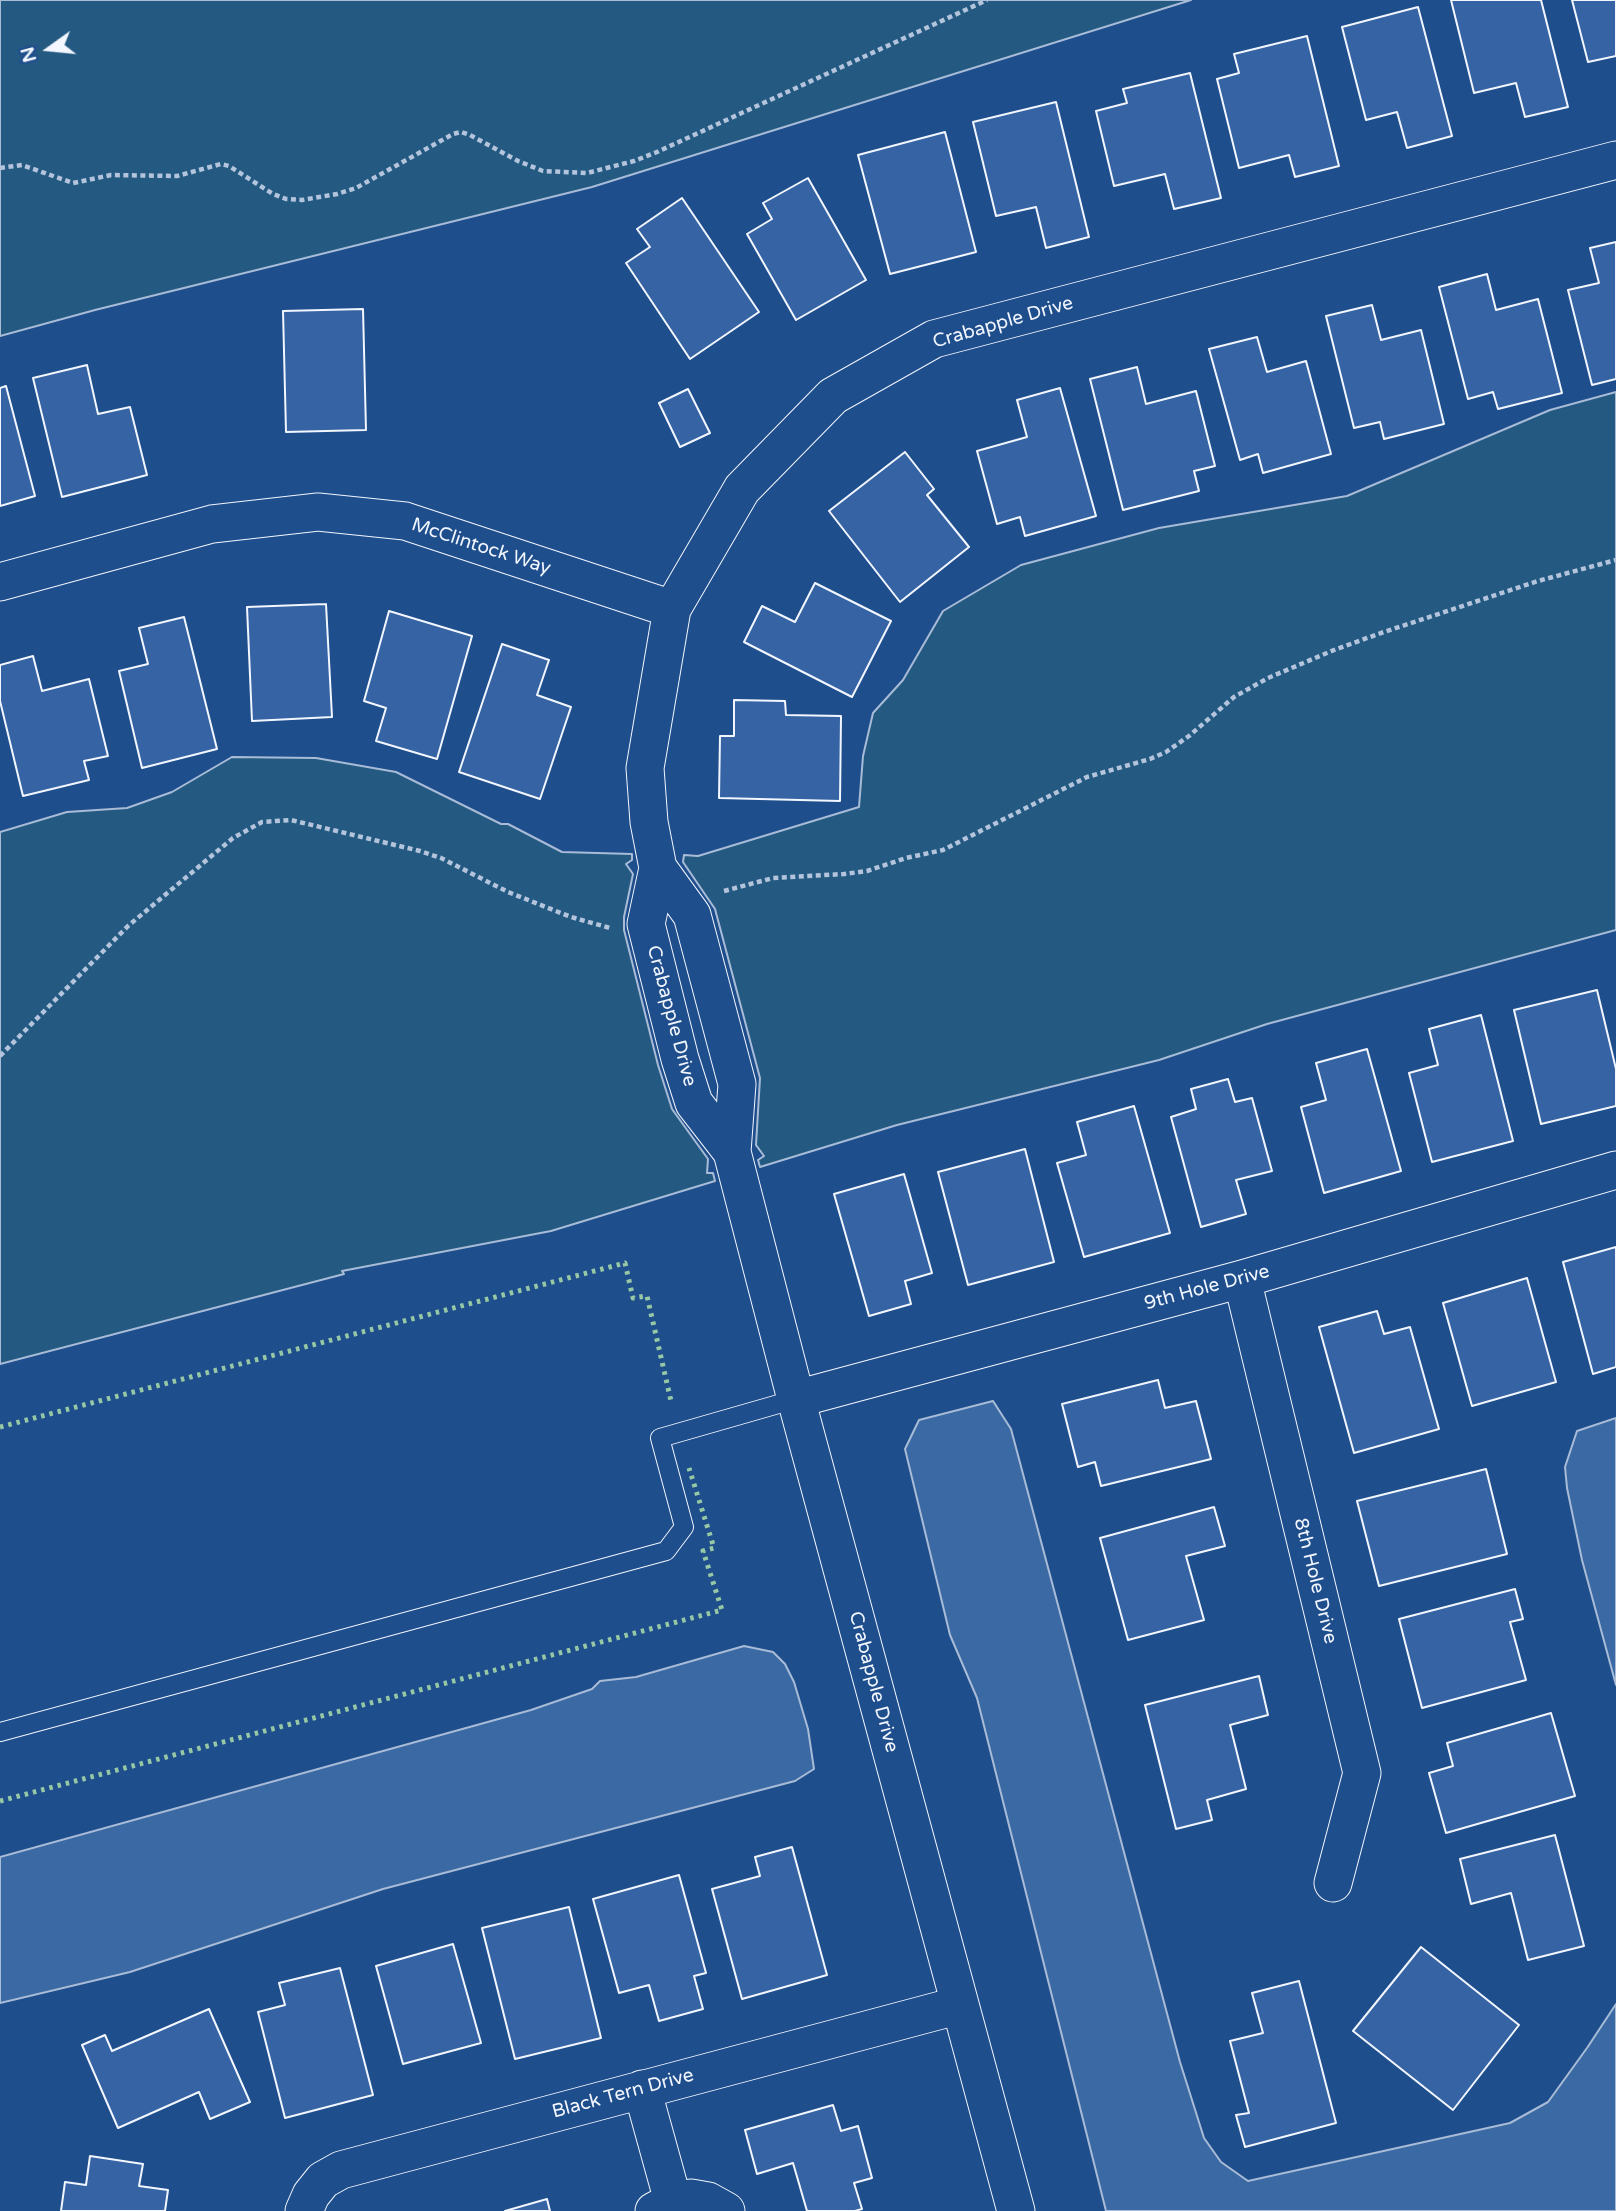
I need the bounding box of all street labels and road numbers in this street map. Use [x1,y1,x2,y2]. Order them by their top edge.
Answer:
street label: Crabapple Drive [930,292,1076,354]
street label: McClintock Way [408,514,554,580]
street label: Crabapple Drive [641,943,701,1089]
street label: 9th Hole Drive [1142,1260,1272,1316]
street label: 8th Hole Drive [1288,1516,1342,1646]
street label: Crabapple Drive [843,1609,903,1755]
street label: Black Tern Drive [550,2064,696,2124]

